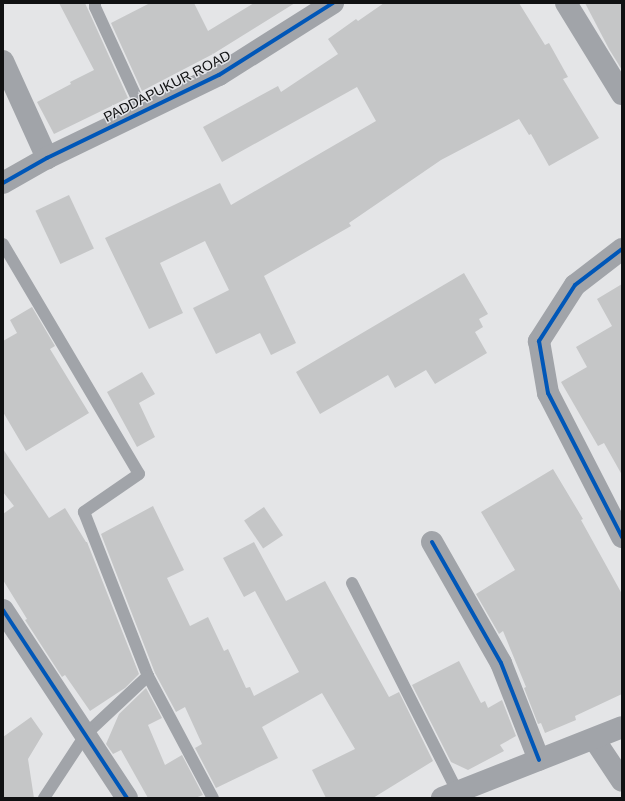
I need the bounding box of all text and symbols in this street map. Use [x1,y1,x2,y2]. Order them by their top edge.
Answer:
street label: PADDAPUKUR ROAD [101,47,233,125]

